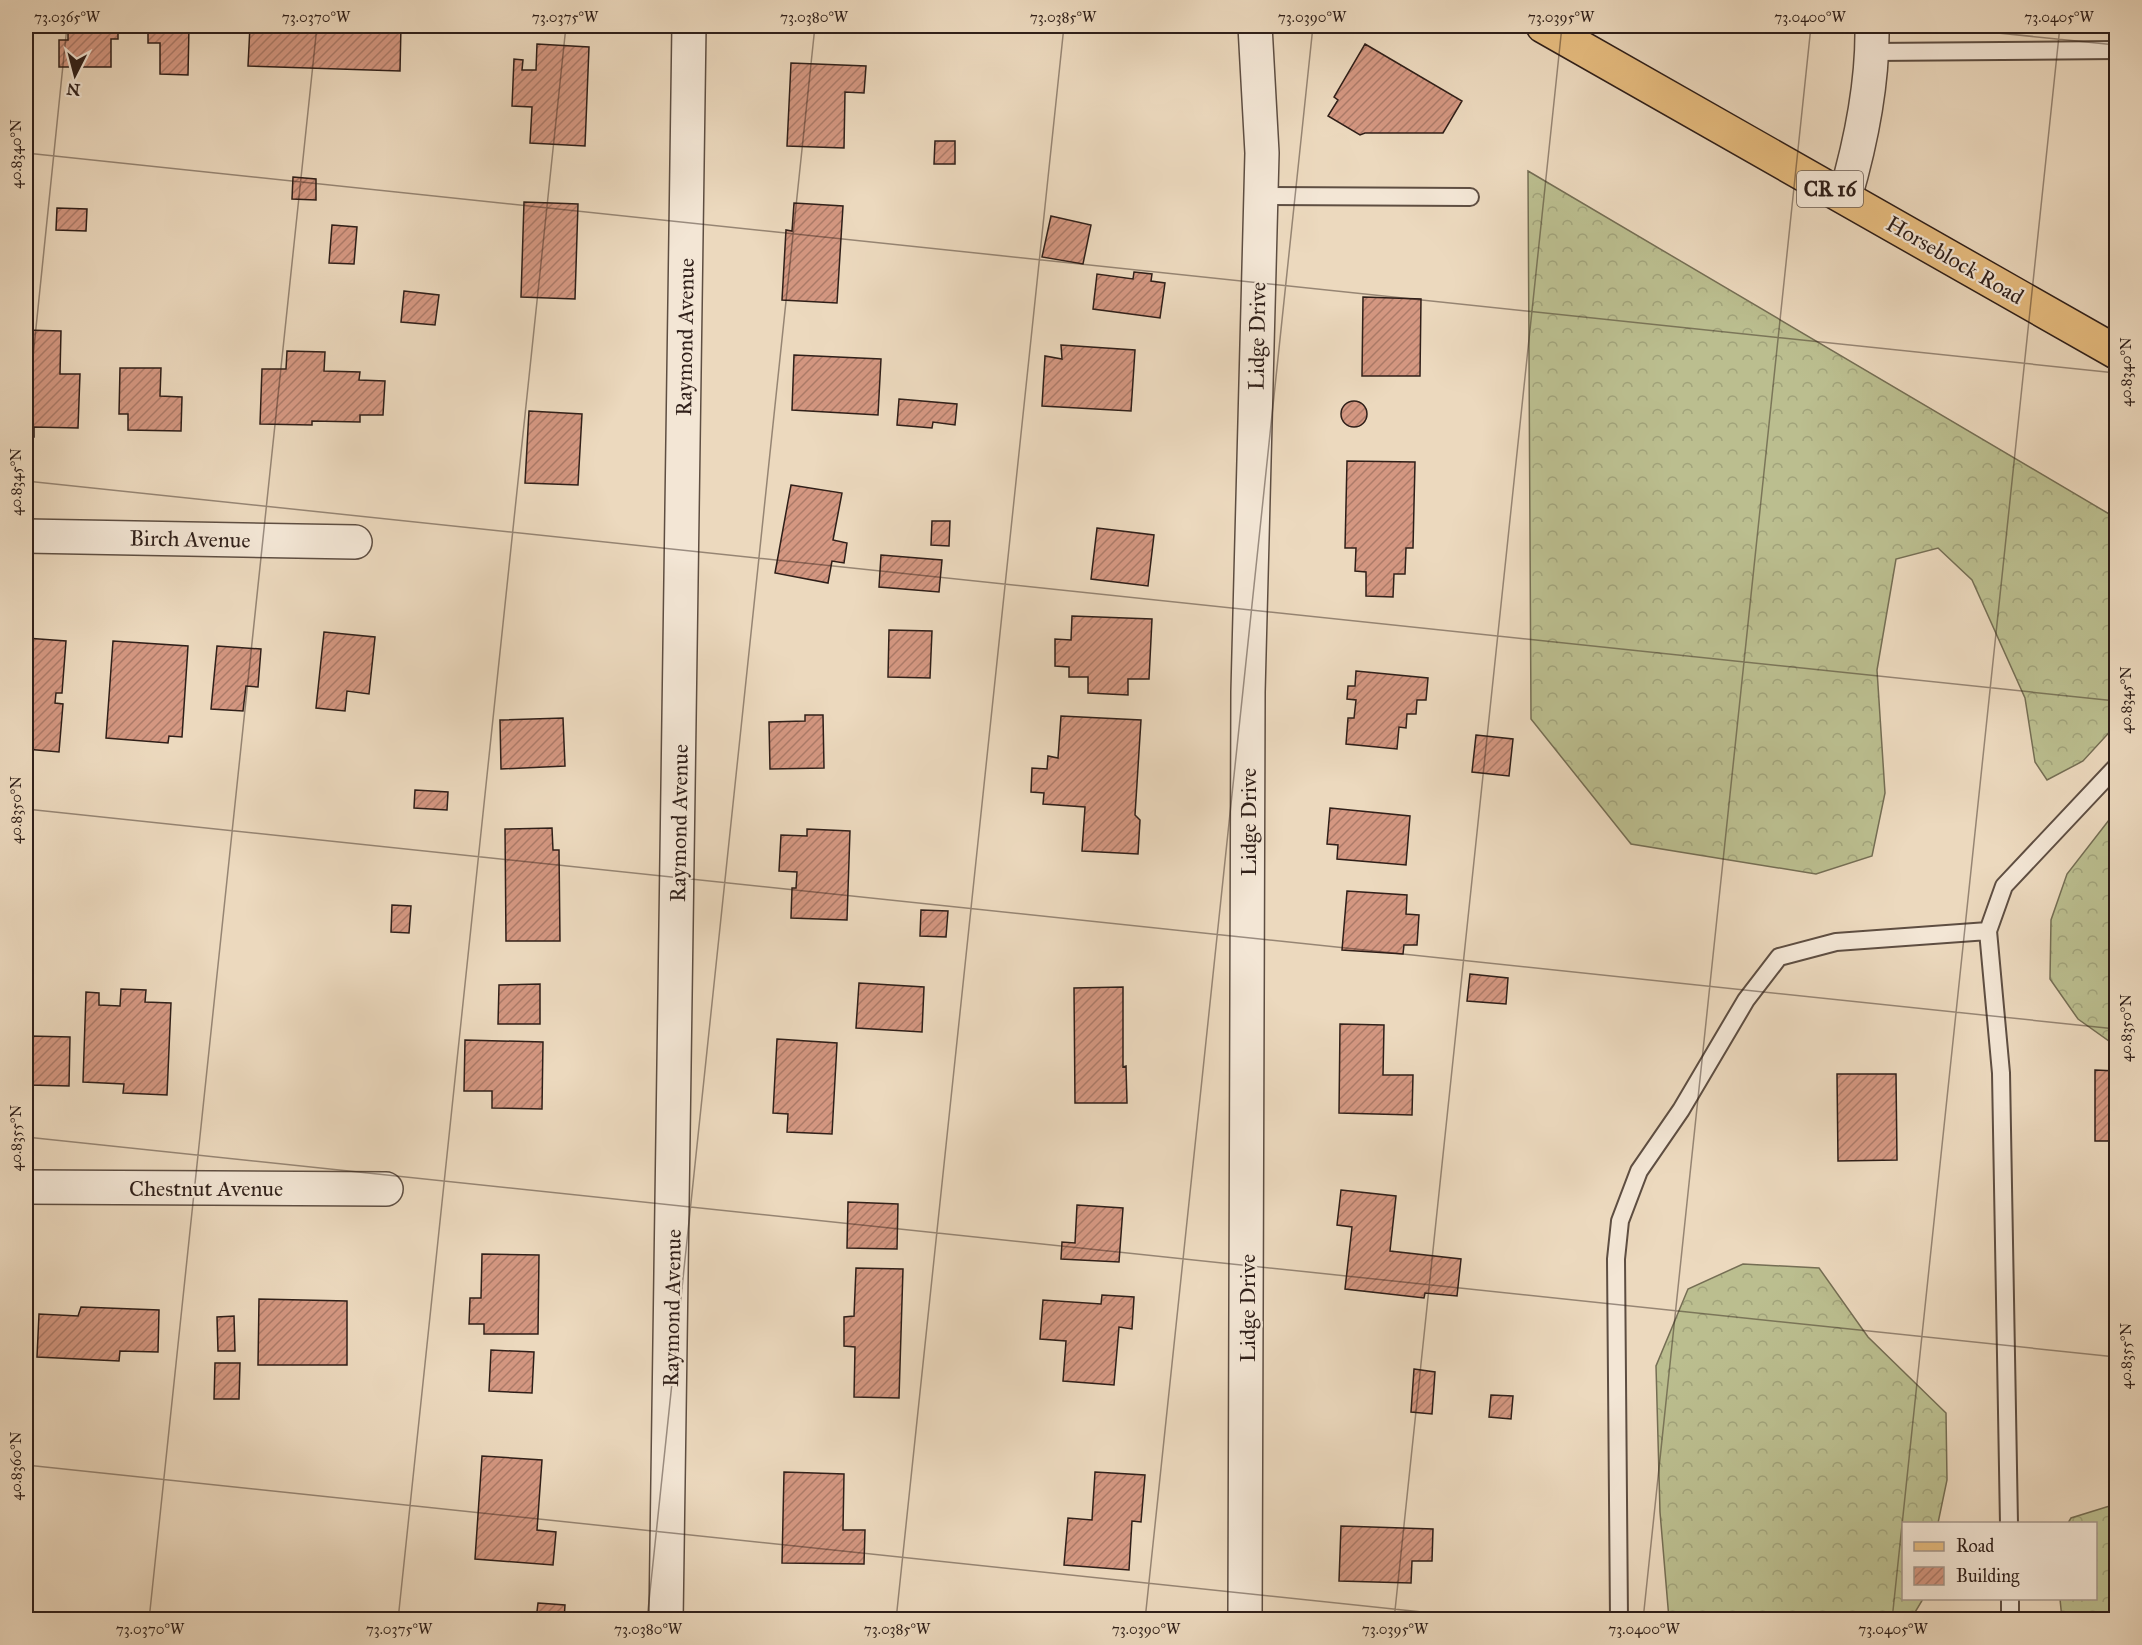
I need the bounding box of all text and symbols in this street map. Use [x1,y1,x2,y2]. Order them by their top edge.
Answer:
text: 73.0365°W [34,8,101,26]
text: 73.0370°W [282,8,351,26]
text: 73.0375°W [532,8,599,26]
text: 73.0380°W [780,8,849,26]
text: 73.0385°W [1030,8,1097,26]
text: 73.0390°W [1278,8,1347,26]
text: 73.0395°W [1528,8,1595,26]
text: 73.0400°W [1774,8,1846,26]
text: 73.0405°W [2024,8,2095,26]
north arrow [45,45,105,105]
text: N [65,79,81,100]
text: 40.8340°N [7,119,25,189]
road number: CR 16 [1797,171,1863,207]
street label: Horseblock Road [1881,210,2029,310]
street label: Raymond Avenue [670,258,700,416]
street label: Lidge Drive [1243,282,1271,390]
text: 40.8340°N [2117,337,2135,407]
text: 40.8345°N [7,448,25,516]
street label: Birch Avenue [129,524,251,554]
text: 40.8345°N [2117,666,2135,734]
street label: Raymond Avenue [664,744,694,902]
street label: Lidge Drive [1235,768,1262,876]
text: 40.8350°N [7,776,25,844]
text: 40.8350°N [2117,994,2135,1062]
text: 40.8355°N [7,1105,25,1171]
street label: Chestnut Avenue [129,1175,283,1202]
street label: Raymond Avenue [657,1229,687,1387]
street label: Lidge Drive [1234,1254,1261,1362]
text: 40.8355°N [2117,1323,2135,1389]
text: 40.8360°N [7,1431,25,1500]
legend [1902,1522,2097,1600]
text: Road [1956,1535,1994,1557]
text: Building [1956,1565,2020,1588]
text: 73.0370°W [116,1620,185,1638]
text: 73.0375°W [366,1620,433,1638]
text: 73.0380°W [614,1620,683,1638]
text: 73.0385°W [864,1620,931,1638]
text: 73.0390°W [1112,1620,1181,1638]
text: 73.0395°W [1362,1620,1429,1638]
text: 73.0400°W [1608,1620,1680,1638]
text: 73.0405°W [1858,1620,1929,1638]

